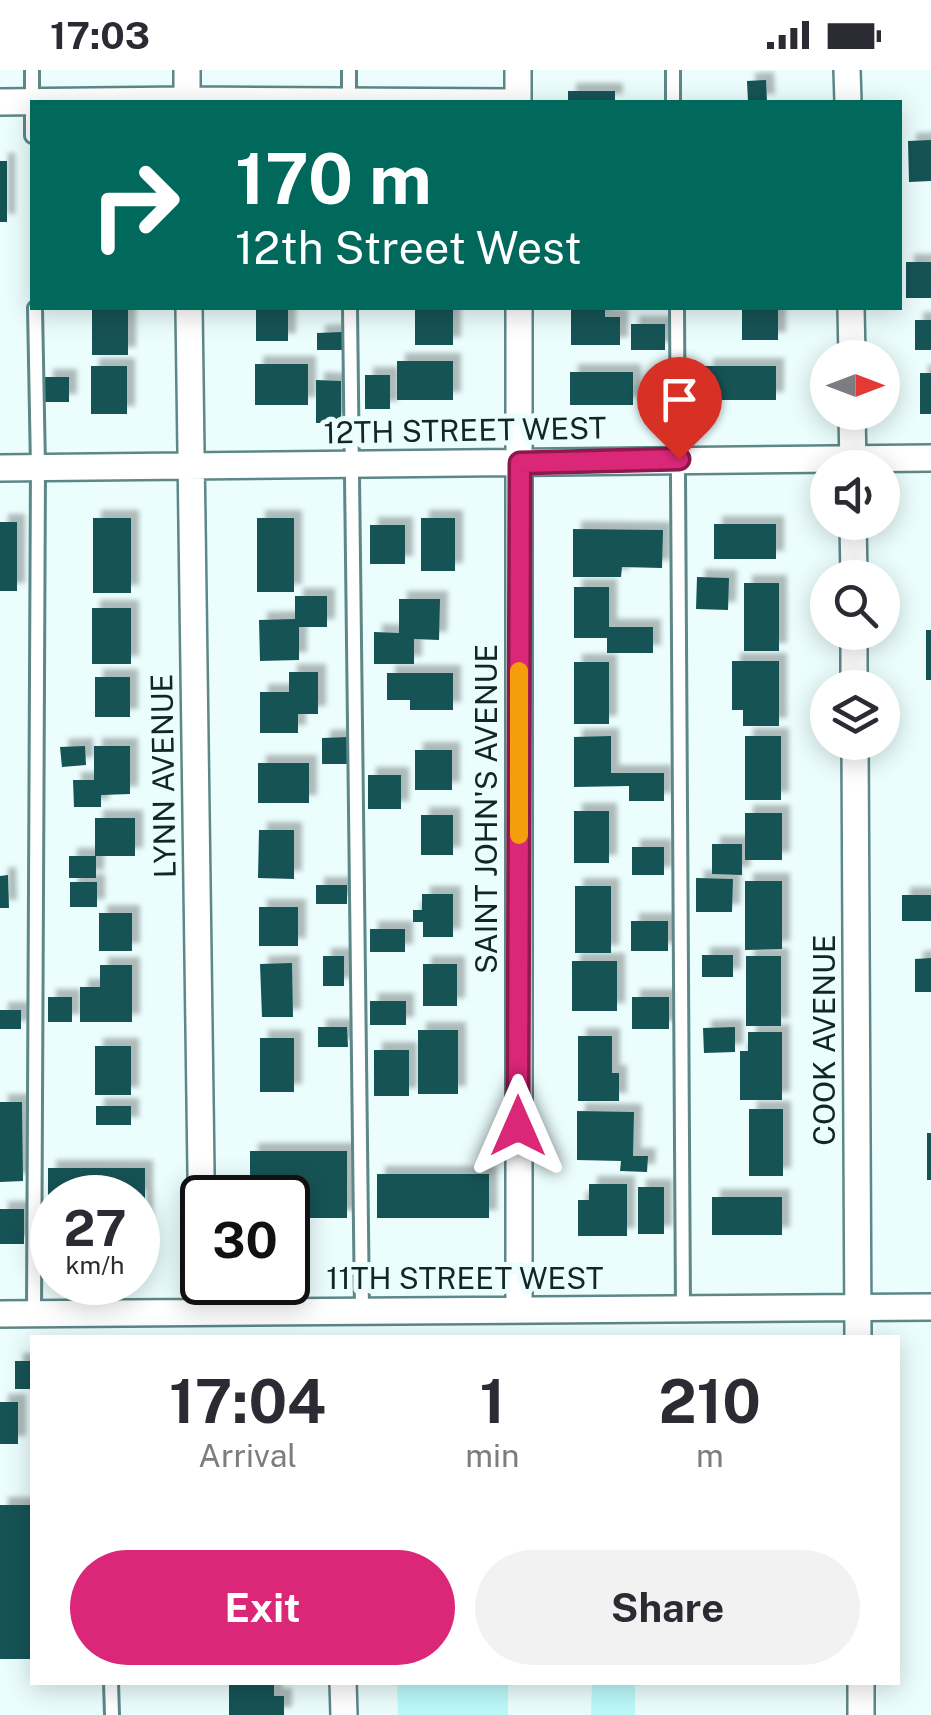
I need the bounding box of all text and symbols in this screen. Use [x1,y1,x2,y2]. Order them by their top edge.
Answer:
text: 17:03 [50,13,150,58]
text: 170 m [235,137,432,220]
icon: right [70,140,200,270]
text: 12th Street West [235,221,582,274]
north arrow [810,340,900,430]
map controls [810,340,900,760]
pin [637,357,722,460]
icon: arrive [652,372,707,427]
street label: 12TH STREET WEST [323,410,607,450]
button: sound [810,450,900,540]
button: search [810,560,900,650]
street label: SAINT JOHN'S AVENUE [468,644,504,974]
button: layers [810,670,900,760]
street label: LYNN AVENUE [143,674,183,878]
street label: COOK AVENUE [806,934,842,1146]
position arrow [466,1074,570,1178]
speed limit sign: 30 [180,1175,310,1305]
text: 27 [63,1198,127,1257]
text: km/h [66,1250,124,1280]
street label: 11TH STREET WEST [326,1260,604,1296]
text: 17:04 [169,1366,326,1437]
text: 1 [480,1366,505,1437]
text: 210 [659,1366,761,1437]
text: Arrival [198,1437,297,1474]
text: min [465,1437,520,1474]
text: m [696,1437,724,1474]
button: Exit [70,1550,455,1665]
button: Share [475,1550,860,1665]

